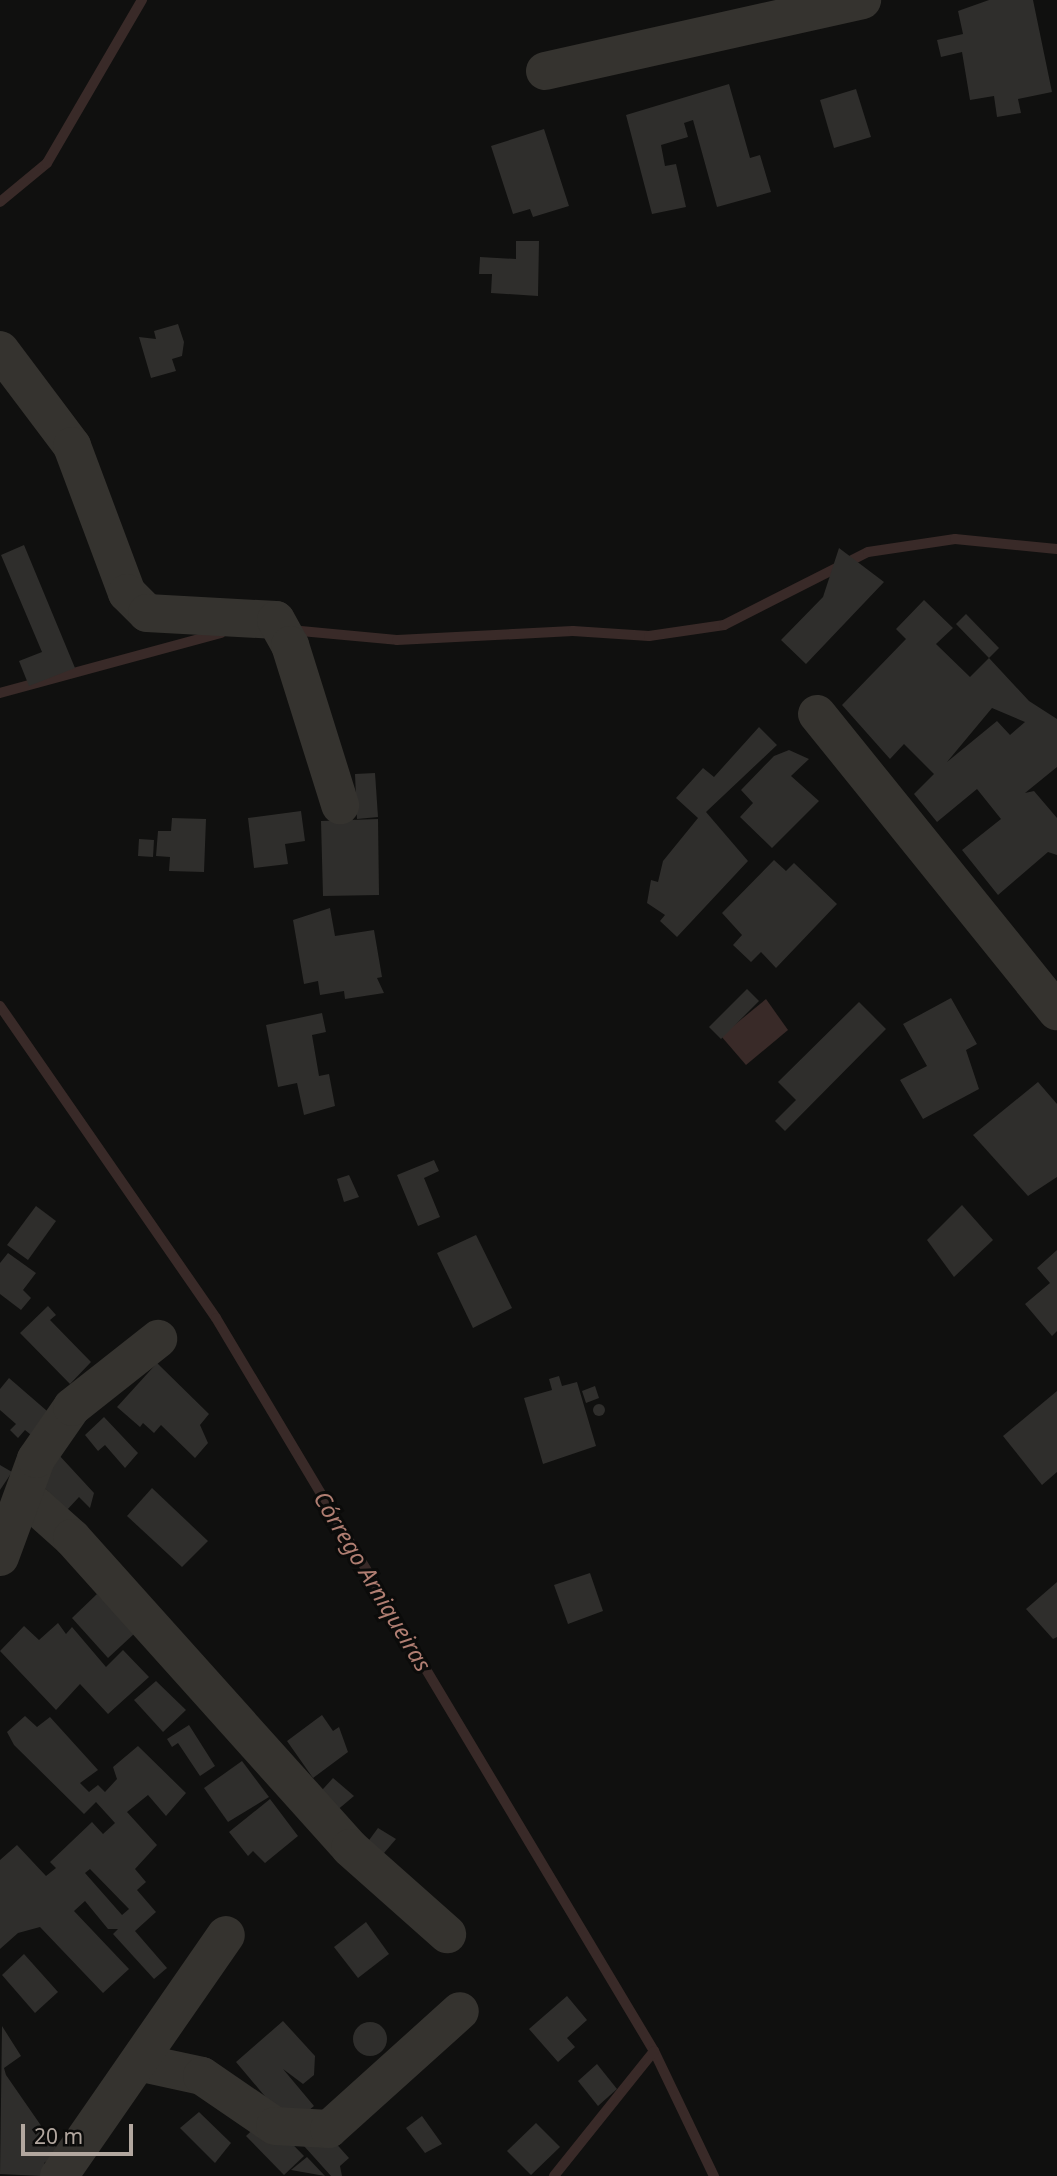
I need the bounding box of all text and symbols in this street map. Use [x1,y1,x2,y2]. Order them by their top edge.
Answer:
water label: Córrego Arniqueiras [308,1486,438,1676]
scale bar [24,2110,136,2154]
text: 20 m [34,2122,83,2150]

